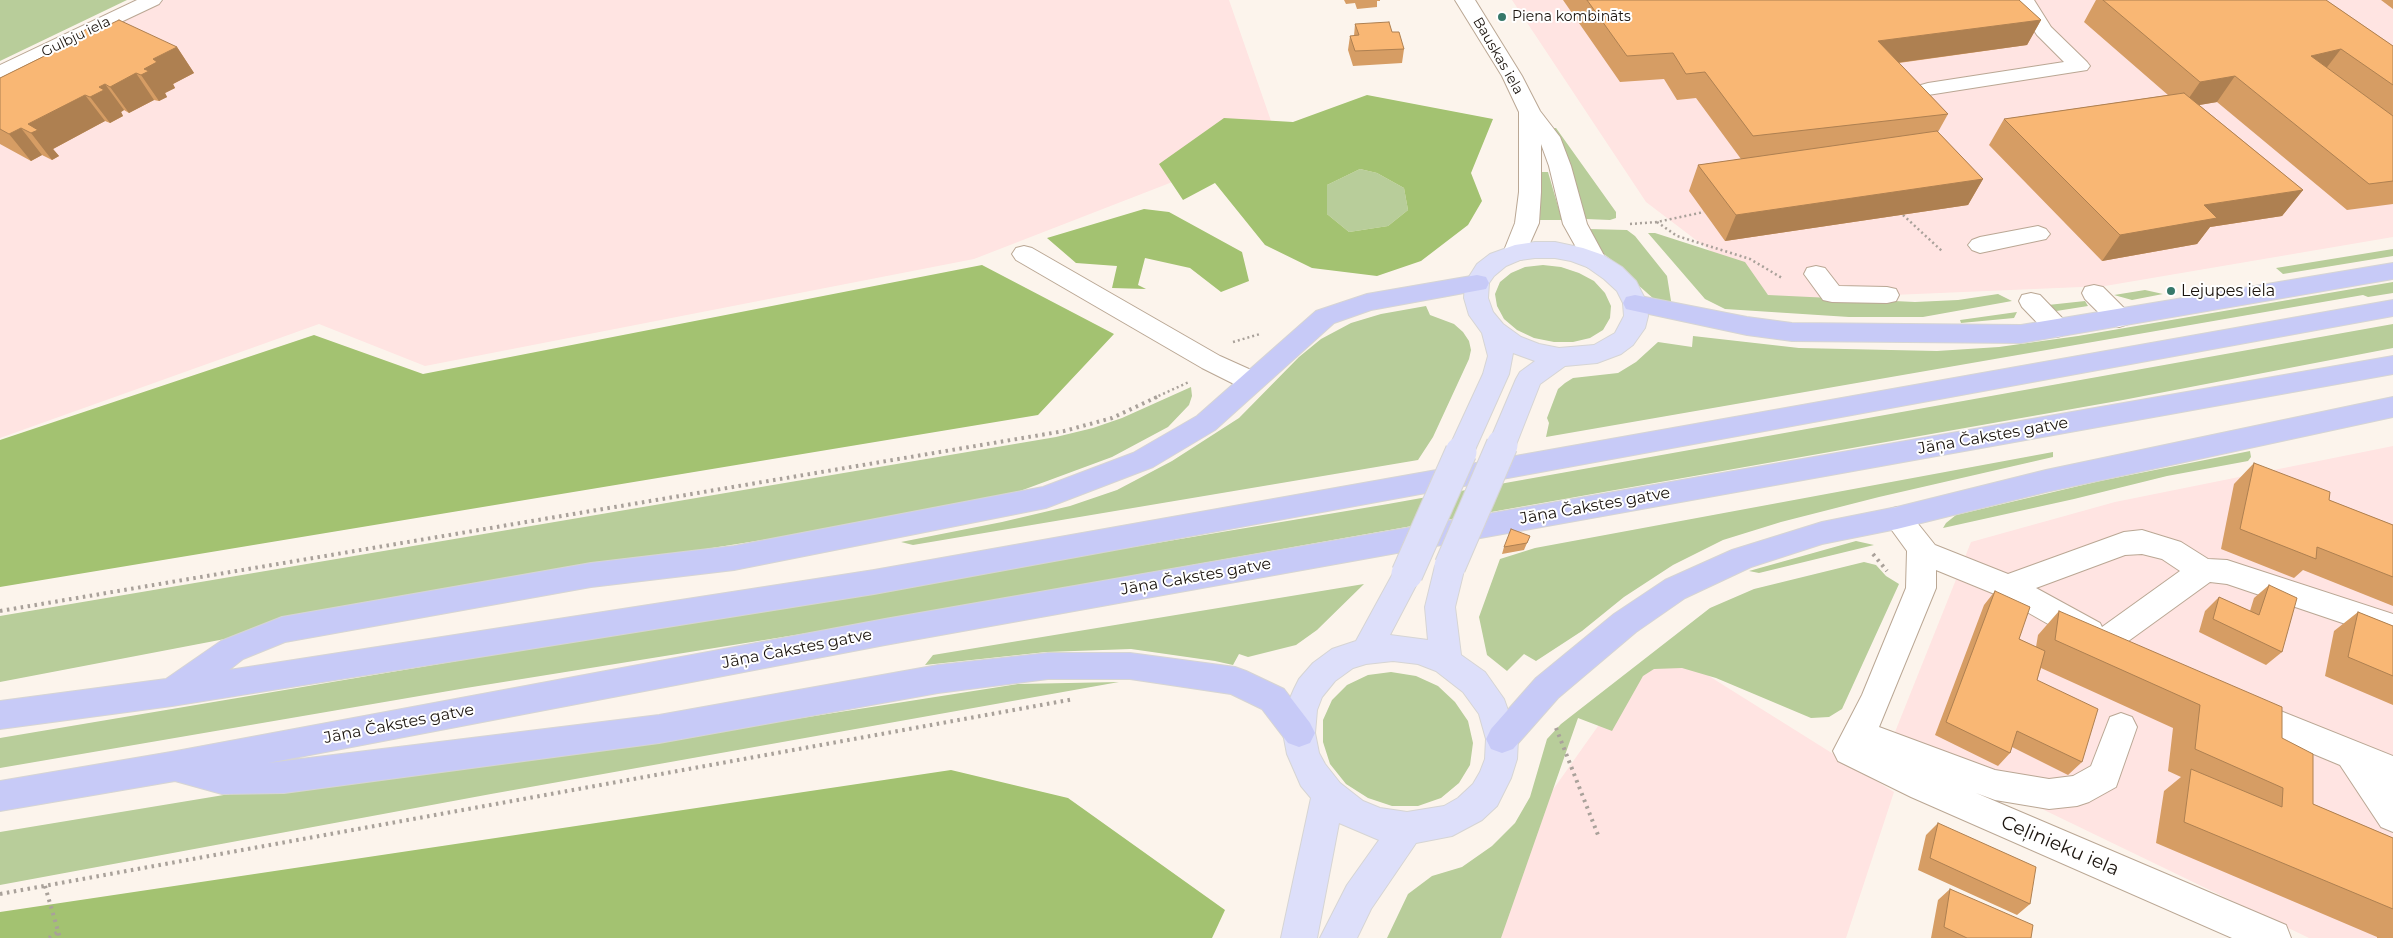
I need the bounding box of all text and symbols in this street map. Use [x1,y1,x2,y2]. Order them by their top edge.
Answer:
place label: Piena kombināts [1512,9,1631,25]
marker: Piena kombināts [1496,11,1508,23]
street label: Gulbju iela [39,13,113,61]
street label: Bauskas iela [1469,14,1527,98]
place label: Lejupes iela [2181,281,2275,301]
marker: Lejupes iela [2165,285,2177,297]
street label: Jāņa Čakstes gatve [1916,413,2070,459]
street label: Jāņa Čakstes gatve [1518,483,1672,529]
street label: Jāņa Čakstes gatve [1119,554,1273,600]
street label: Jāņa Čakstes gatve [720,625,874,673]
street label: Jāņa Čakstes gatve [322,700,476,748]
street label: Ceļinieku iela [1998,811,2122,881]

